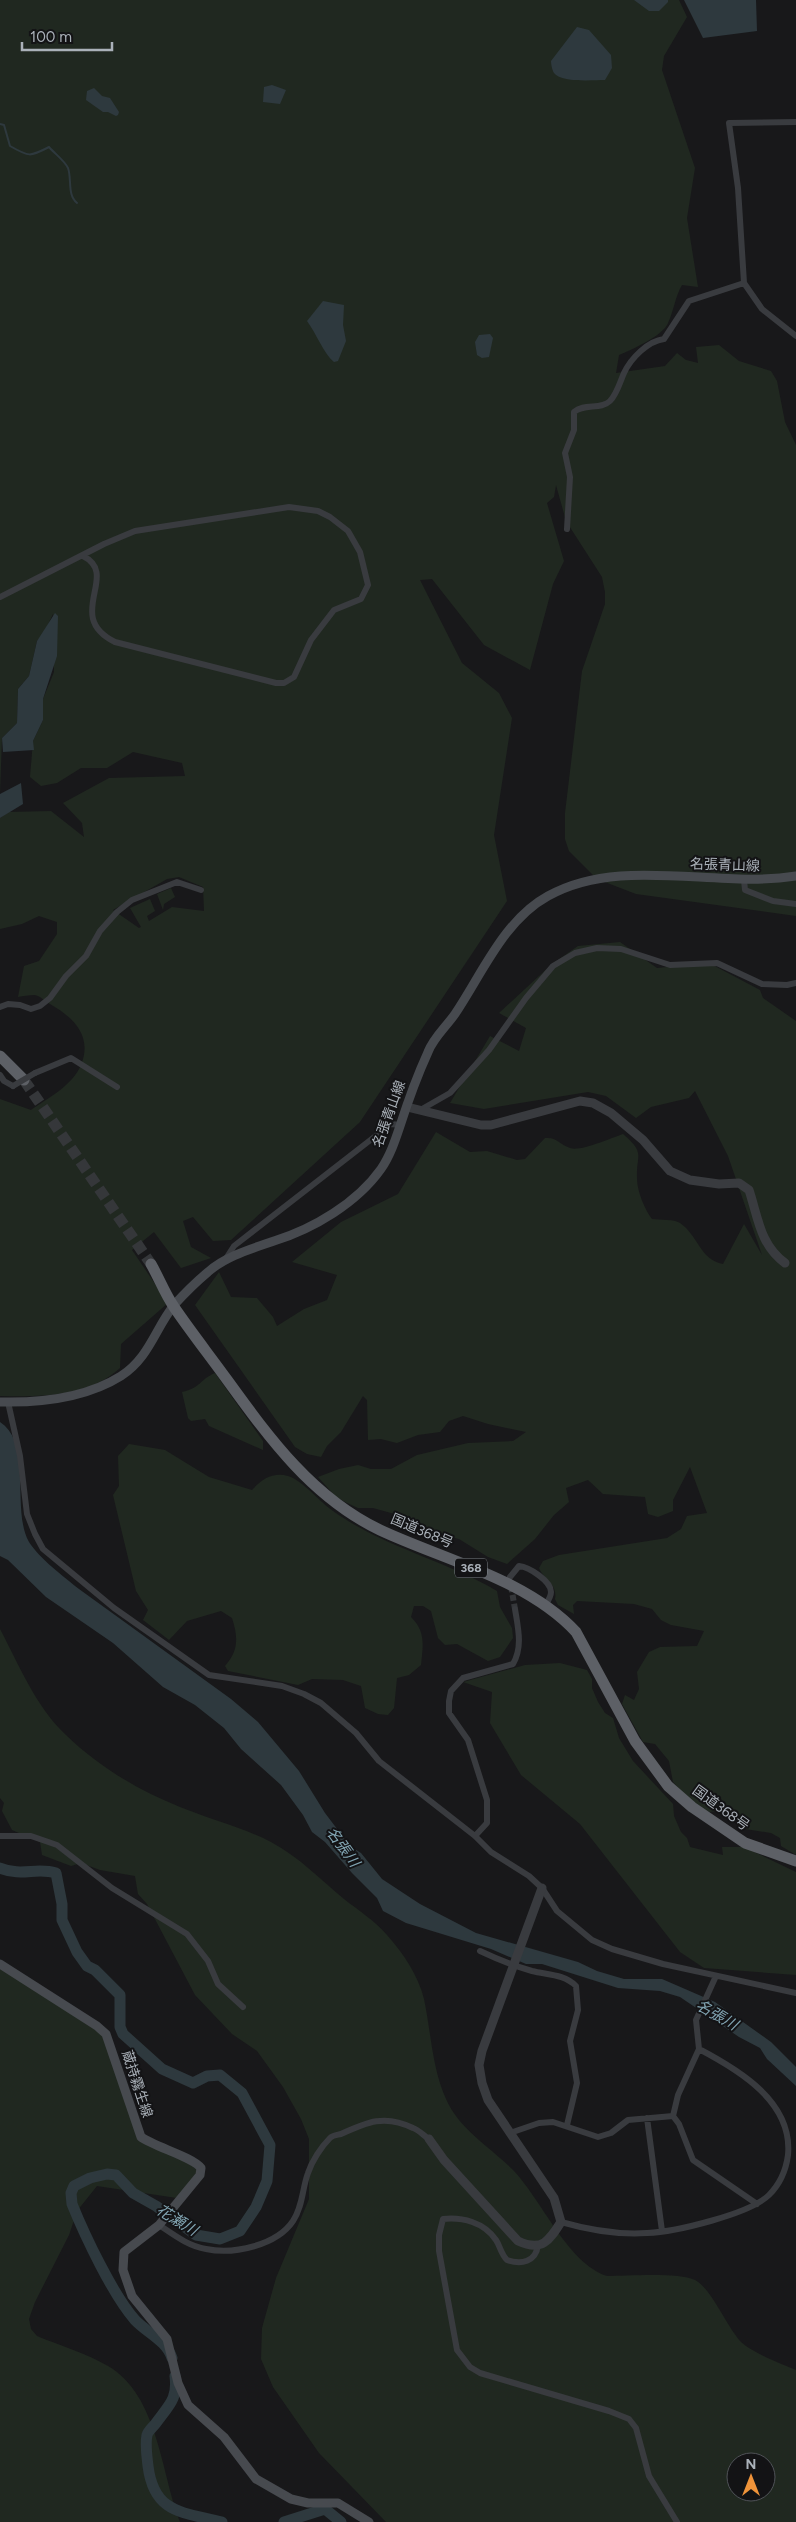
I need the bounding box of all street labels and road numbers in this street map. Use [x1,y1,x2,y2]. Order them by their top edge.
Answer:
street label: 名張青山線 [690,855,760,875]
street label: 名張青山線 [369,1078,409,1150]
street label: 国道368号 [388,1510,456,1552]
road number: 368 [455,1559,487,1578]
street label: 国道368号 [689,1782,753,1834]
street label: 蔵持霧生線 [118,2048,156,2120]

